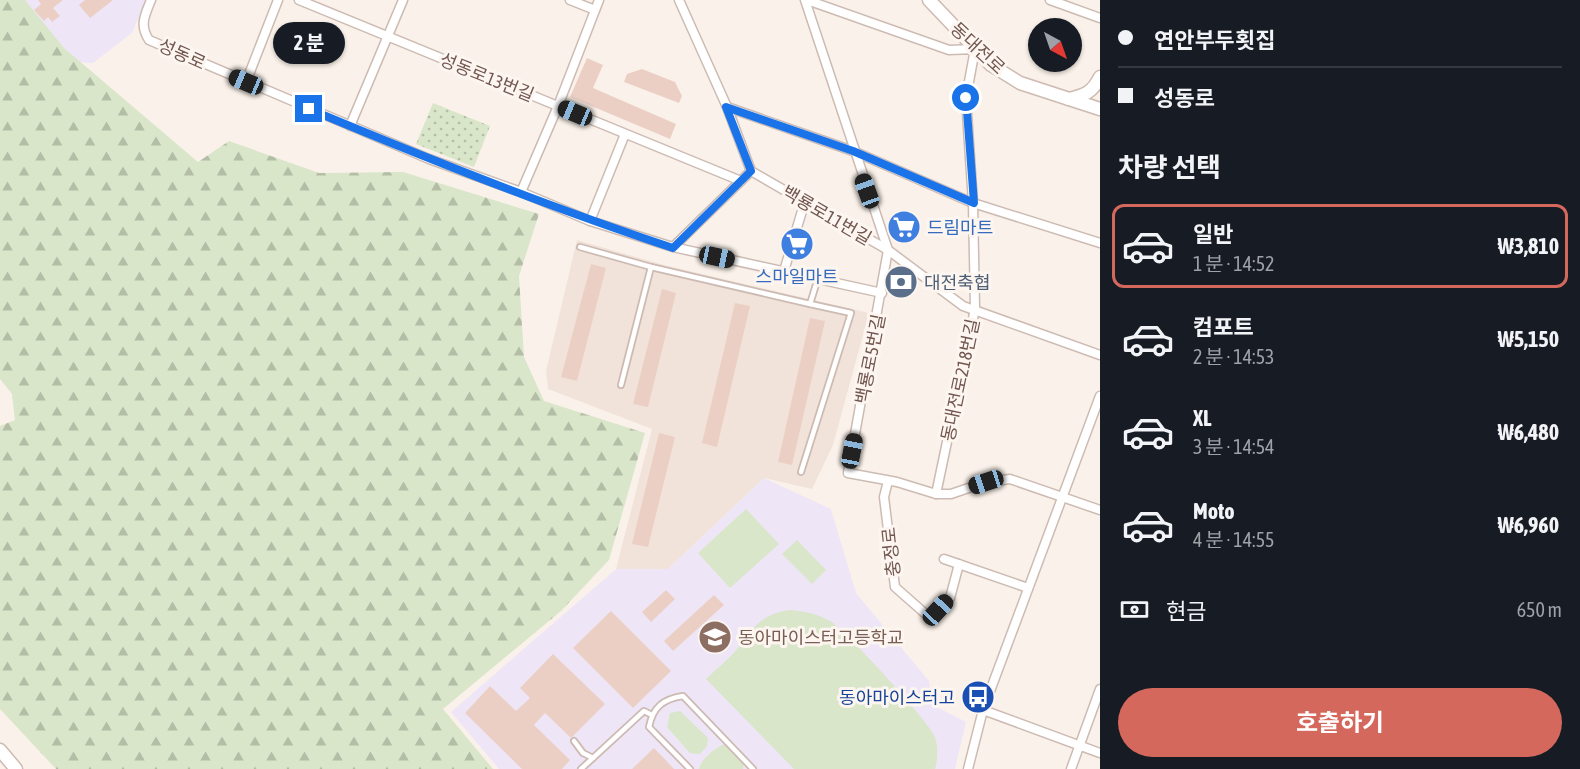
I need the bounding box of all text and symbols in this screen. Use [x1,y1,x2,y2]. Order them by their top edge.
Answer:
street label: 동대전로 [947,18,1009,78]
north arrow [1028,18,1082,72]
map controls [1028,18,1082,72]
callout: 2 분 [273,22,345,64]
text: 연안부두횟집 [1154,27,1275,53]
text: 2 분 [294,31,324,54]
street label: 성동로 [155,34,209,74]
street label: 성동로13번길 [437,49,537,105]
car [226,67,266,97]
route start [952,84,979,111]
text: 성동로 [1154,85,1215,111]
route end [295,95,322,122]
car [555,98,595,128]
text: 차량 선택 [1118,152,1221,183]
car [852,171,882,211]
street label: 백룡로11번길 [779,181,875,249]
supermarket icon: 드림마트 [886,209,922,245]
place label: 드림마트 [927,217,993,238]
icon: car [1121,219,1175,273]
text: 일반 [1193,221,1233,247]
supermarket icon: 스마일마트 [779,226,815,262]
text: ₩3,810 [1498,233,1559,259]
car [698,244,736,270]
text: 1 분 · 14:52 [1193,252,1274,275]
bank icon: 대전축협 [883,264,919,300]
place label: 스마일마트 [756,266,838,287]
place label: 대전축협 [924,272,990,293]
street label: 백룡로5번길 [851,312,889,406]
icon: car [1121,312,1175,366]
text: 컴포트 [1193,314,1254,340]
street label: 동대전로218번길 [937,317,983,443]
text: ₩5,150 [1498,326,1559,352]
text: 2 분 · 14:53 [1193,345,1274,368]
icon: car [1121,405,1175,459]
text: XL [1193,405,1211,431]
text: ₩6,480 [1498,419,1559,445]
car [840,432,864,470]
text: 3 분 · 14:54 [1193,435,1274,458]
car [966,468,1006,496]
icon: car [1121,498,1175,552]
text: Moto [1193,498,1235,524]
text: ₩6,960 [1498,512,1559,538]
street label: 충정로 [878,526,904,578]
text: 4 분 · 14:55 [1193,528,1274,551]
car [919,591,957,629]
icon: cash [1118,593,1151,626]
text: 현금 [1166,598,1206,624]
text: 650 m [1517,598,1562,621]
school or university icon: 동아마이스터고등학교 [697,619,733,655]
place label: 동아마이스터고등학교 [738,627,904,648]
bus stop icon: 동아마이스터고 [960,679,996,715]
place label: 동아마이스터고 [839,687,955,708]
button: 호출하기 [1118,688,1562,757]

